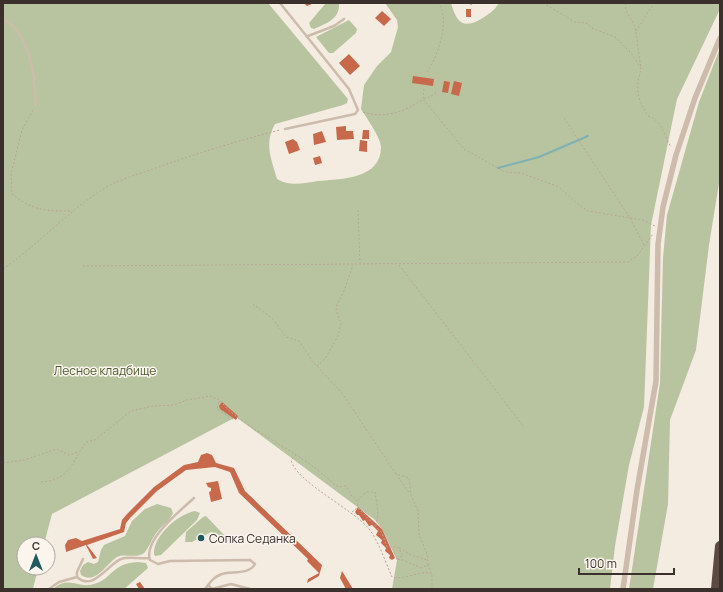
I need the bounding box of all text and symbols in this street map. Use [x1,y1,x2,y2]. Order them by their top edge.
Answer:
park label: Лесное кладбище [54,362,156,379]
place label: Сопка Седанка [209,530,296,547]
marker: Сопка Седанка [196,533,206,543]
north arrow [16,536,56,576]
text: С [32,538,40,553]
scale bar [579,550,674,576]
text: 100 m [585,555,617,572]

